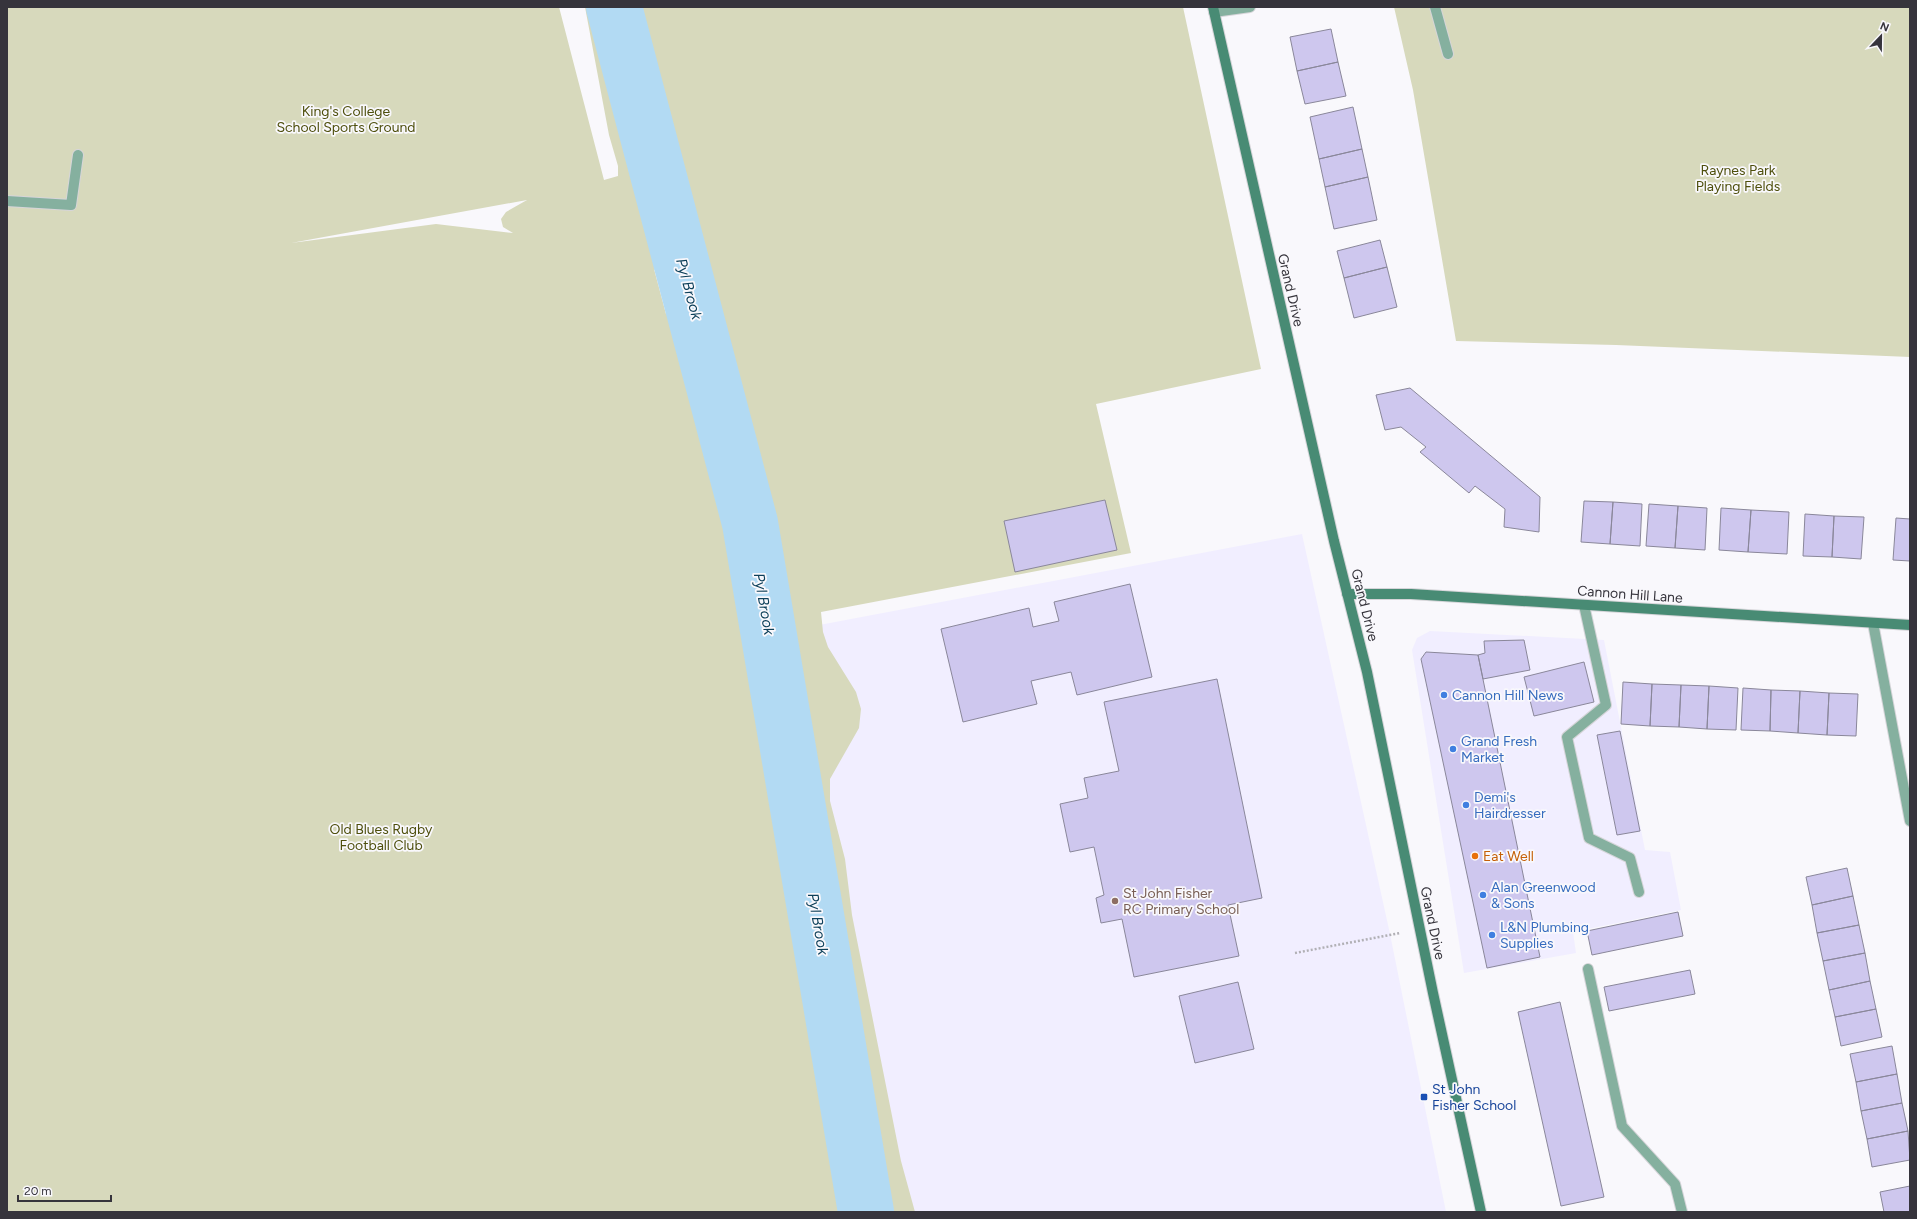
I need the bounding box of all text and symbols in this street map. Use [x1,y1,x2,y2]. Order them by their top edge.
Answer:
north arrow [1861,16,1901,56]
text: N [1878,20,1891,35]
park label: King's College School Sports Ground [276,103,416,136]
park label: Raynes Park Playing Fields [1696,162,1780,195]
street label: Grand Drive [1274,252,1307,329]
water label: Pyl Brook [672,256,706,322]
street label: Grand Drive [1347,567,1382,644]
water label: Pyl Brook [750,572,778,637]
street label: Cannon Hill Lane [1577,582,1684,607]
place label: Cannon Hill News [1452,687,1563,704]
marker: Cannon Hill News [1439,690,1449,700]
place label: Grand Fresh Market [1461,733,1537,766]
marker: Grand Fresh Market [1448,744,1458,754]
place label: Demi's Hairdresser [1474,789,1546,822]
marker: Demi's Hairdresser [1461,800,1471,810]
park label: Old Blues Rugby Football Club [330,821,433,854]
place label: Eat Well [1483,848,1534,865]
marker: Eat Well [1470,851,1480,861]
place label: Alan Greenwood & Sons [1491,879,1596,912]
place label: St John Fisher RC Primary School [1123,885,1239,918]
street label: Grand Drive [1416,885,1449,962]
marker: Alan Greenwood & Sons [1478,890,1488,900]
water label: Pyl Brook [804,892,832,957]
marker: St John Fisher RC Primary School [1110,896,1120,906]
place label: L&N Plumbing Supplies [1500,919,1589,952]
marker: L&N Plumbing Supplies [1487,930,1497,940]
place label: St John Fisher School [1432,1081,1516,1114]
marker: St John Fisher School [1419,1092,1429,1102]
scale bar [18,1177,111,1203]
text: 20 m [24,1184,52,1198]

